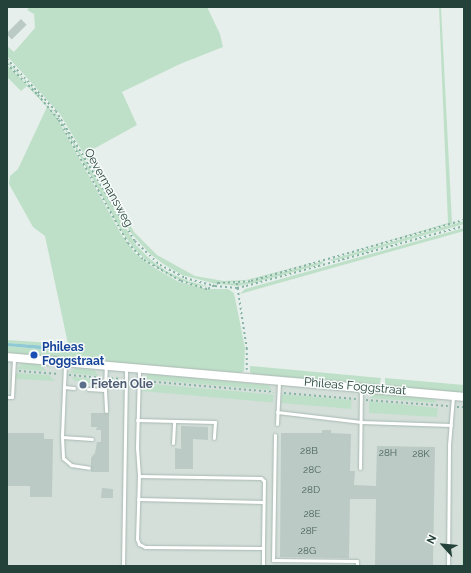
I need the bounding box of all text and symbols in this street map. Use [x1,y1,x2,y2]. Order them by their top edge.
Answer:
street label: Oevermansweg [80,146,136,230]
place label: Phileas Foggstraat [42,341,104,369]
marker: Phileas Foggstraat [29,350,39,360]
street label: Phileas Foggstraat [303,375,407,399]
place label: Fieten Olie [91,378,153,392]
marker: Fieten Olie [78,380,88,390]
house number: 28B [300,445,318,457]
house number: 28H [379,447,397,459]
house number: 28K [412,448,430,460]
house number: 28C [303,464,321,476]
house number: 28D [302,484,320,496]
house number: 28E [303,508,321,520]
house number: 28F [300,525,318,537]
north arrow [423,525,463,565]
text: N [424,533,440,546]
house number: 28G [298,545,316,557]

